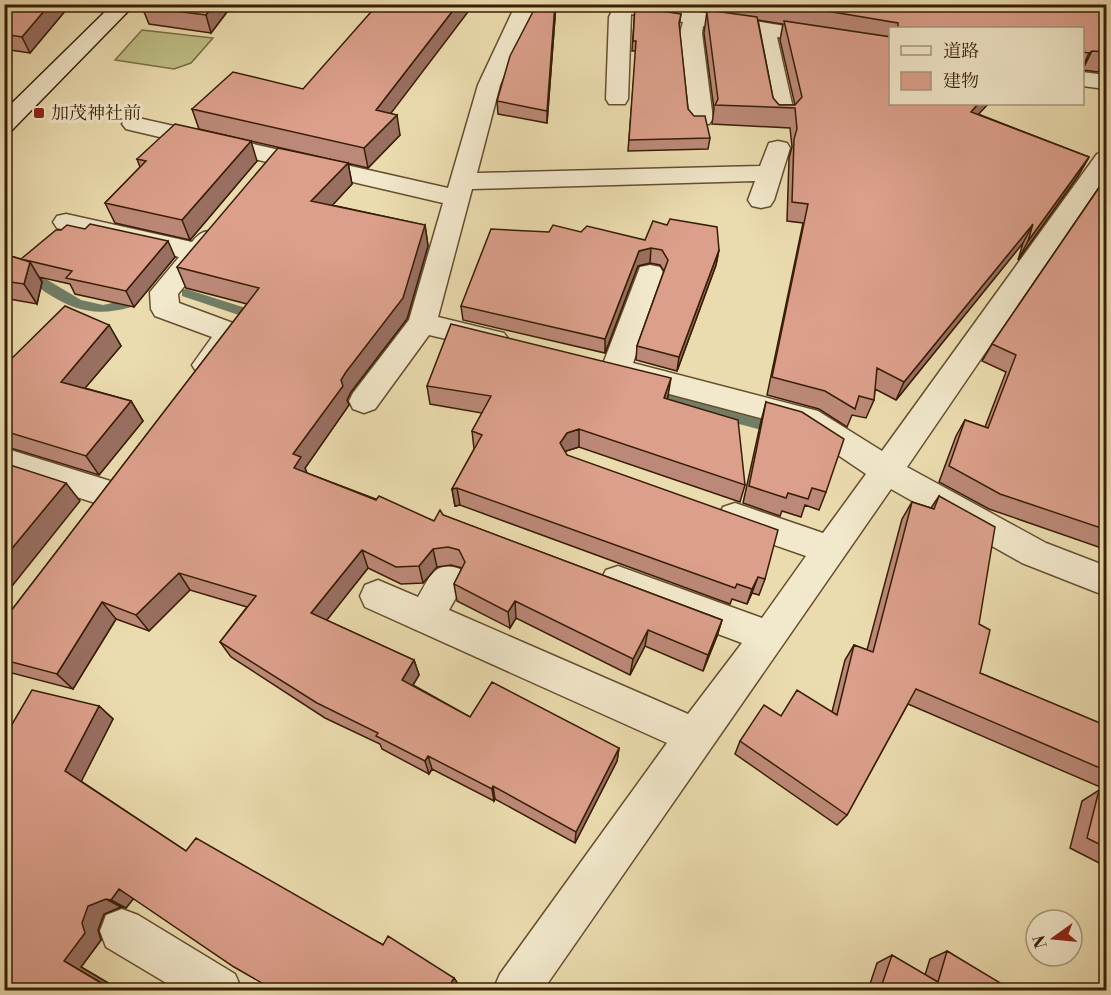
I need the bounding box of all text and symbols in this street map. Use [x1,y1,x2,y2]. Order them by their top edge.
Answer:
legend [889,27,1084,105]
text: 道路 [943,40,979,63]
text: 建物 [943,70,979,93]
place label: 加茂神社前 [51,102,141,125]
marker: 加茂神社前 [32,106,46,120]
north arrow [1024,908,1084,968]
text: N [1029,933,1052,950]

